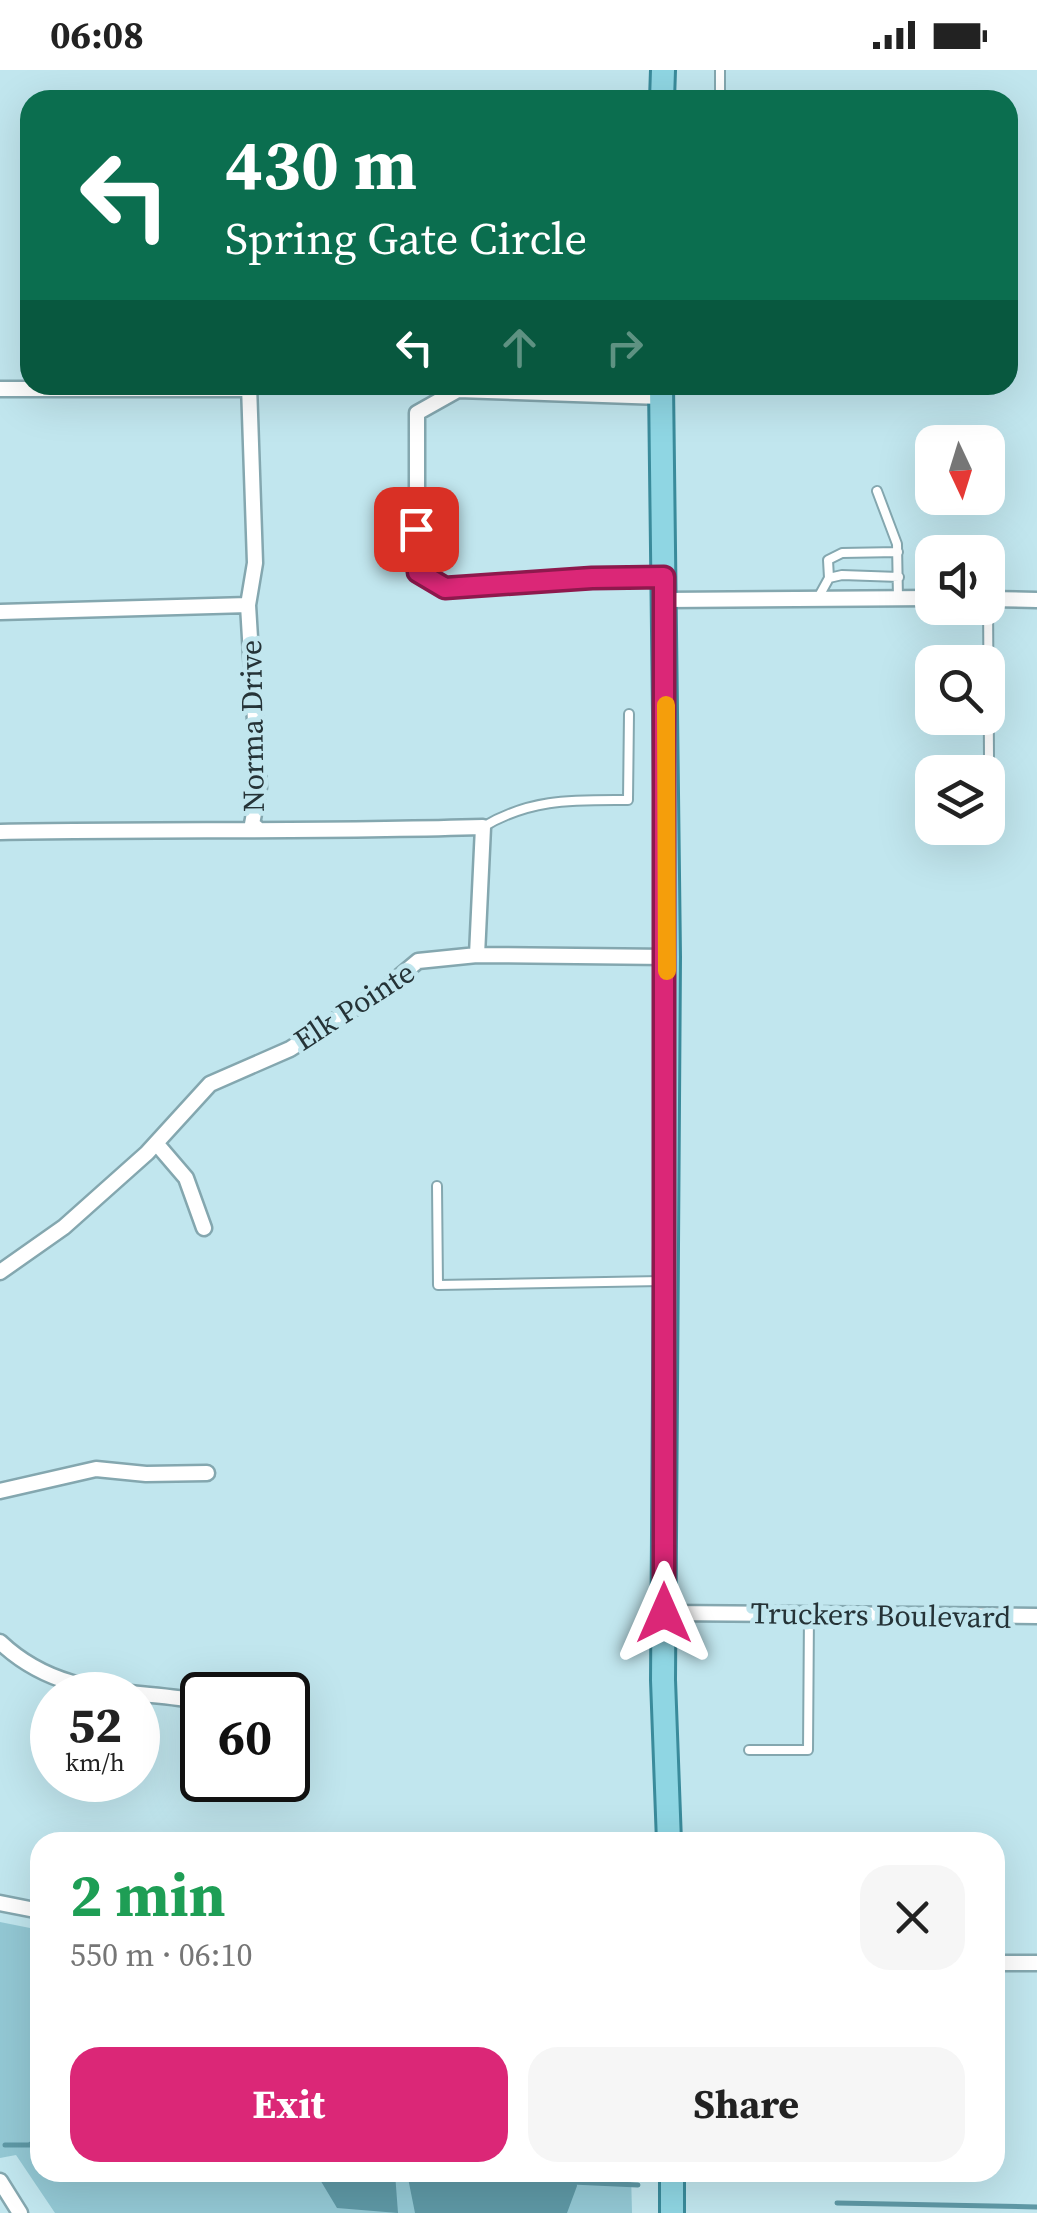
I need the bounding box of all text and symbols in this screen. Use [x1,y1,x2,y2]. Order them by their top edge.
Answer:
text: 06:08 [50,9,144,61]
text: 430 m [225,116,417,212]
icon: left [60,130,190,260]
text: Spring Gate Circle [225,207,587,269]
icon: left [387,320,442,375]
icon: ahead [492,320,547,375]
icon: right [597,320,652,375]
north arrow [915,425,1005,515]
map controls [915,425,1005,845]
pin [374,487,459,572]
icon: arrive [389,502,444,557]
button: sound [915,535,1005,625]
street label: Norma Drive [230,639,274,813]
button: search [915,645,1005,735]
button: layers [915,755,1005,845]
street label: Elk Pointe [286,952,422,1060]
position arrow [612,1561,716,1665]
street label: Truckers Boulevard [750,1592,1012,1638]
speed limit sign: 60 [180,1672,310,1802]
text: 52 [68,1690,122,1759]
text: km/h [65,1745,125,1779]
text: 2 min [70,1854,226,1936]
button: close [860,1865,965,1970]
text: 550 m · 06:10 [70,1933,252,1977]
button: Exit [70,2047,508,2162]
button: Share [528,2047,965,2162]

